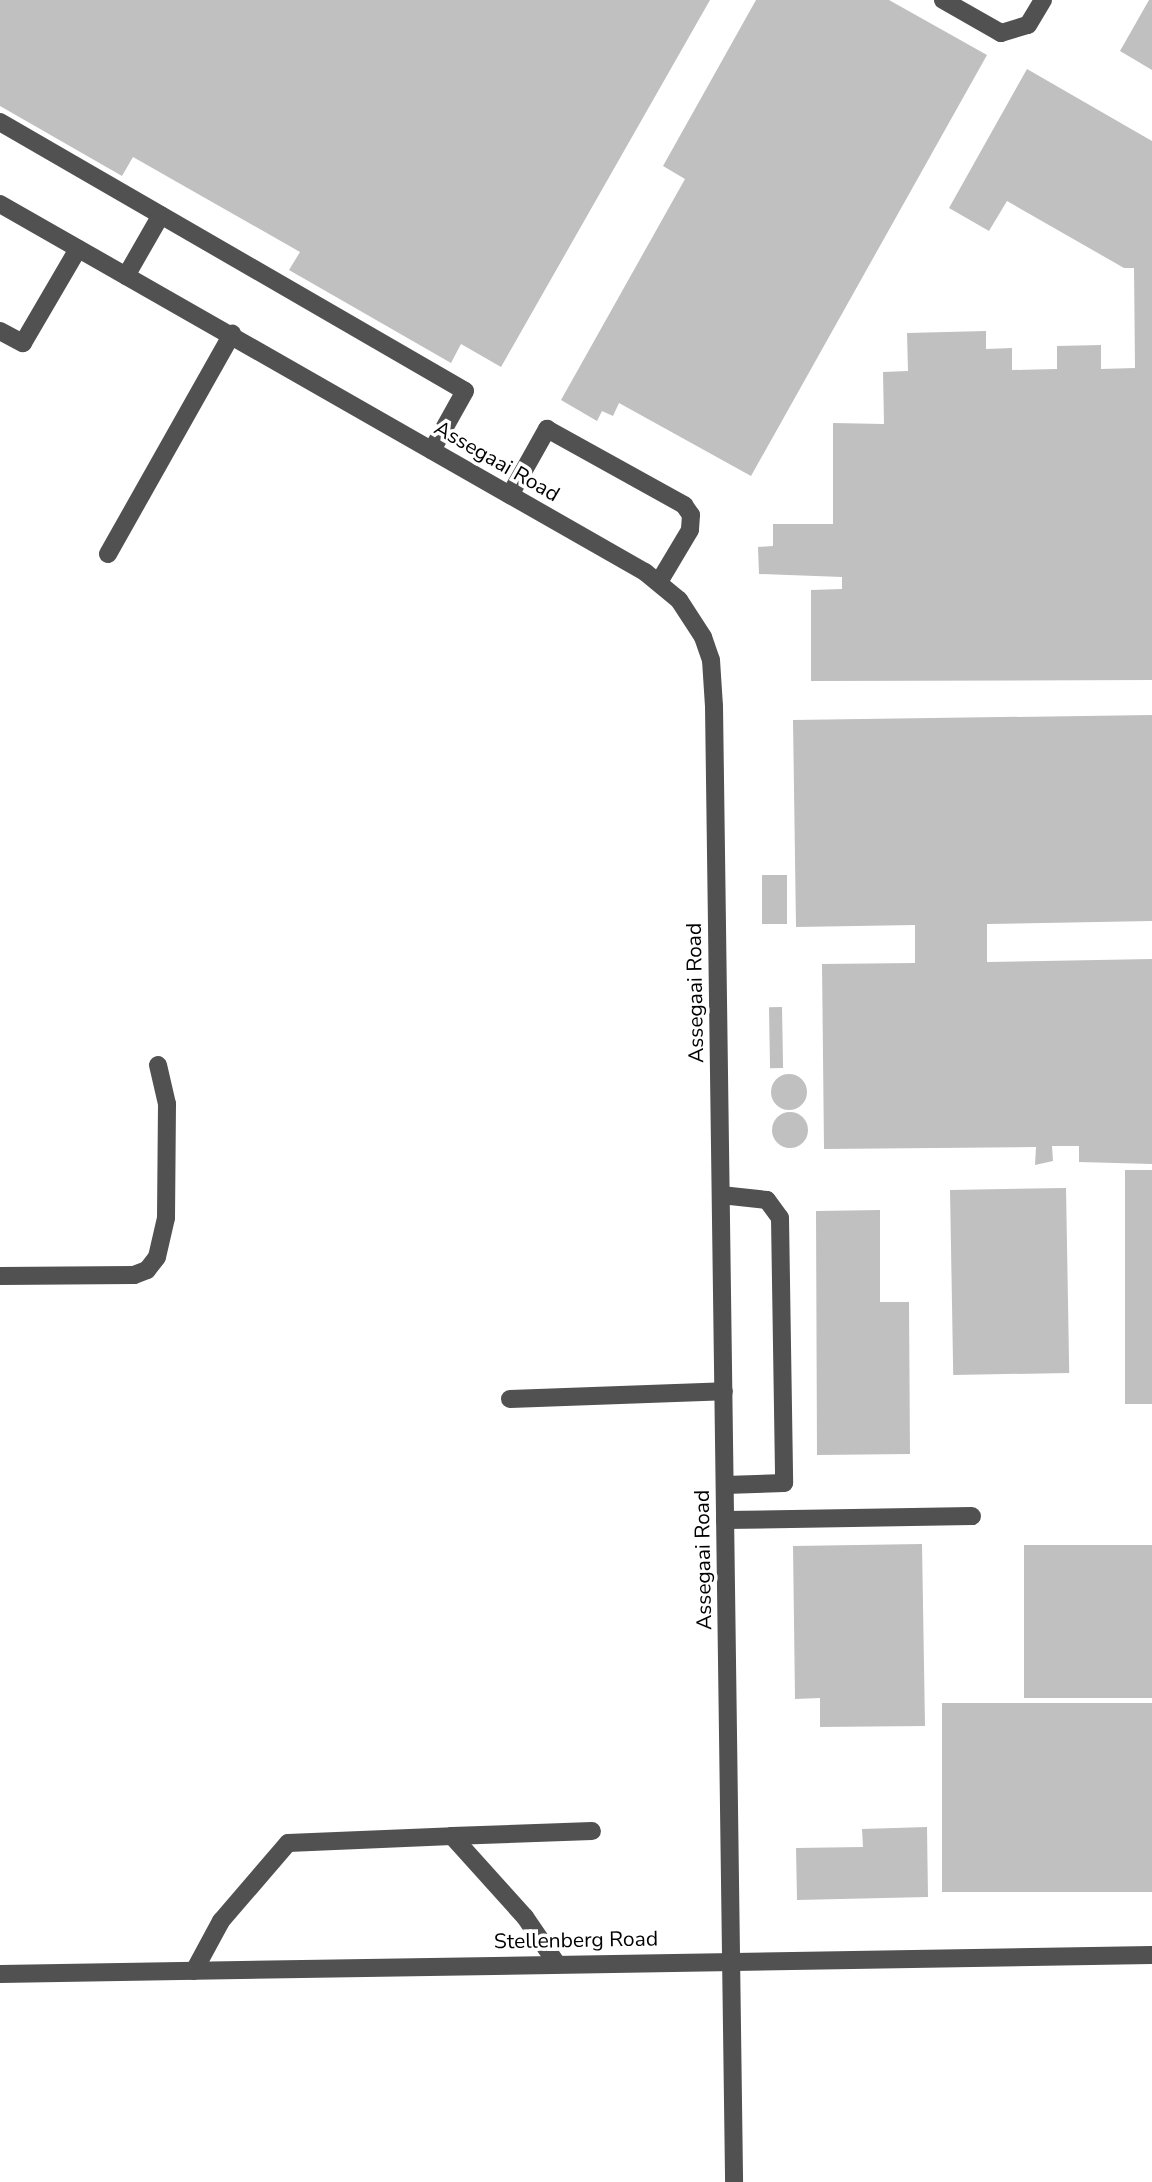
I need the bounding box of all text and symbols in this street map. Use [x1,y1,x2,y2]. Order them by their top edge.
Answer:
street label: Assegaai Road [430,415,564,507]
street label: Assegaai Road [681,923,709,1063]
street label: Assegaai Road [689,1490,717,1630]
street label: Stellenberg Road [494,1926,658,1954]

